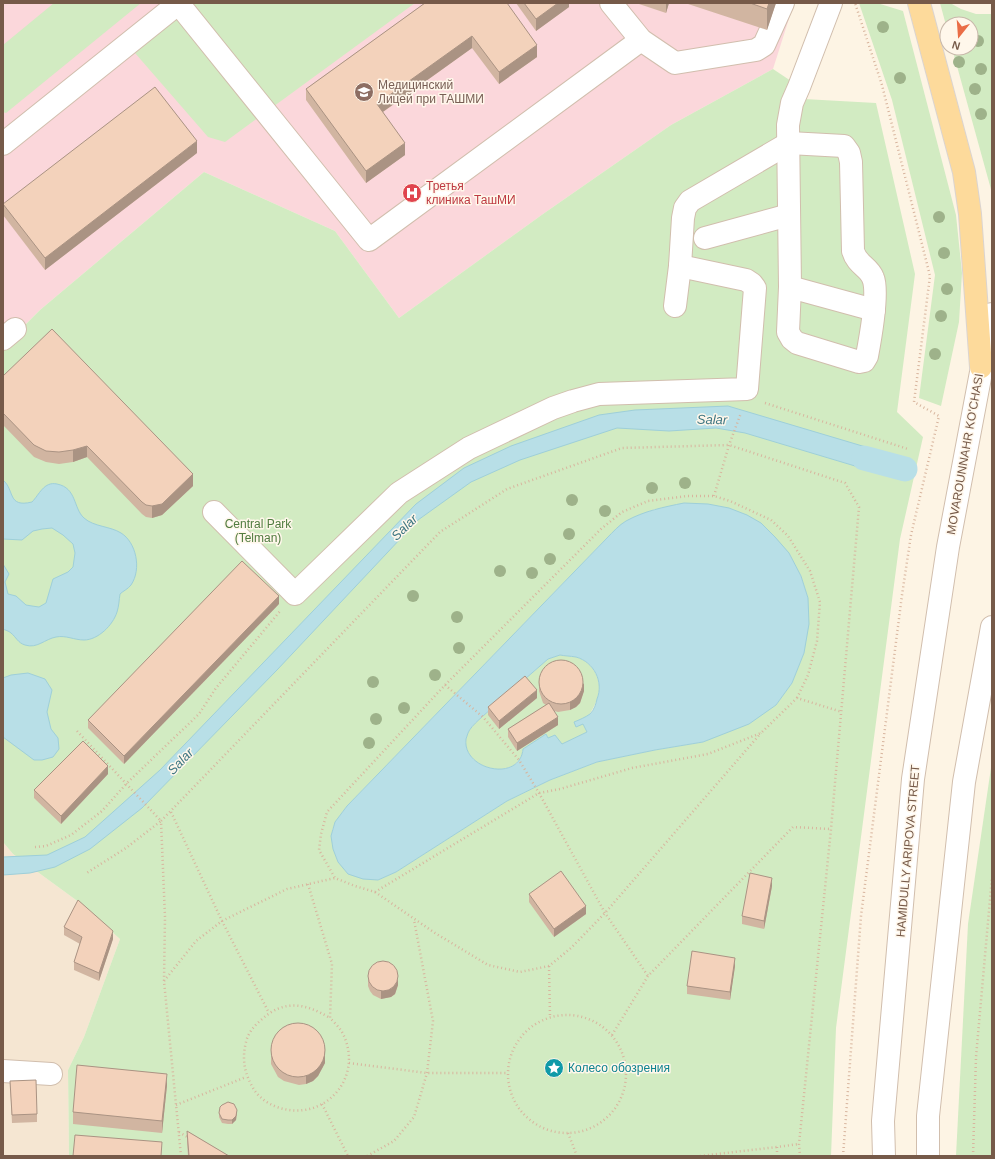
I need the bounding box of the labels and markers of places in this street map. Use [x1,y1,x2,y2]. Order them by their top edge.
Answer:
place label: Медицинский Лицей при ТАШМИ [378,78,484,106]
school or university icon: Медицинский Лицей при ТАШМИ [353,81,375,103]
place label: Третья клиника ТашМИ [426,179,516,207]
hospital icon: Третья клиника ТашМИ [401,182,423,204]
place icon: Колесо обозрения [543,1057,565,1079]
place label: Колесо обозрения [568,1061,670,1075]

